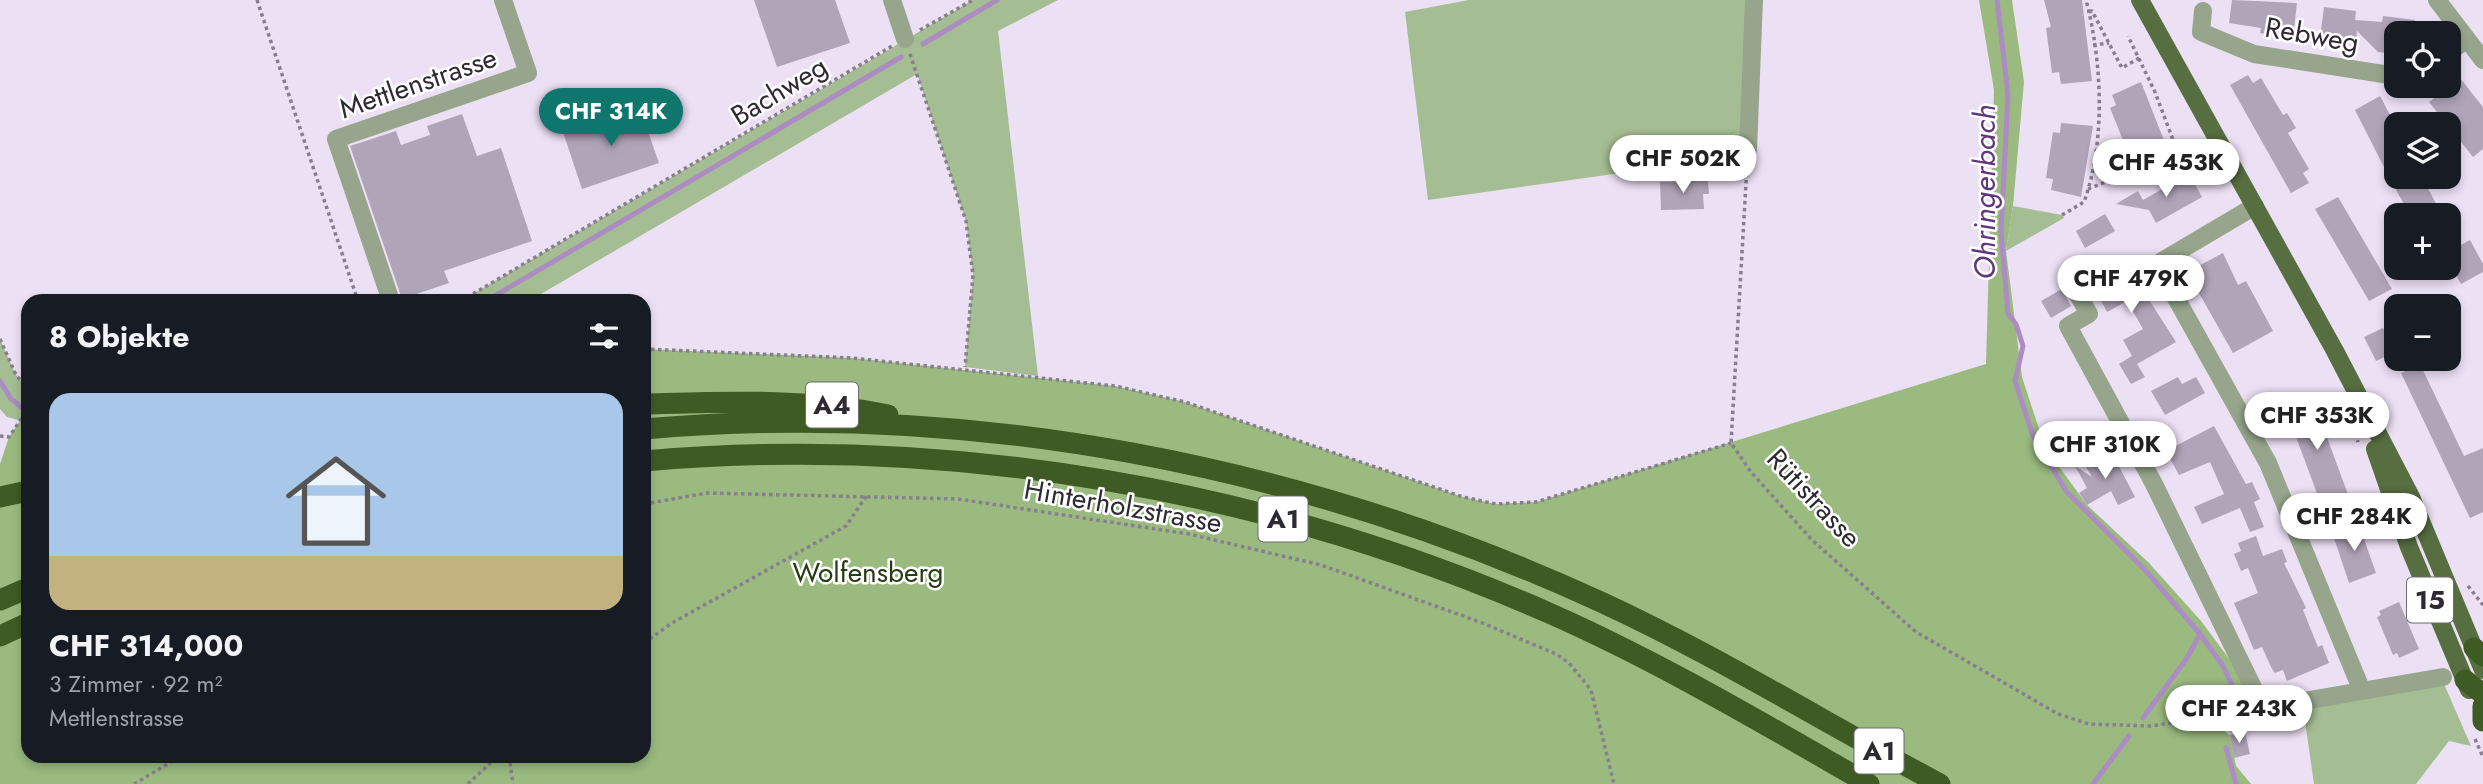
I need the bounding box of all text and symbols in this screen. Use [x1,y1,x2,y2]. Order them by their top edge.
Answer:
street label: Rebweg [2262,7,2362,63]
map controls [2384,21,2461,371]
button: locate [2384,21,2461,98]
street label: Mettlenstrasse [334,37,502,129]
street label: Bachweg [723,46,835,136]
pin: CHF 314K [539,88,683,148]
text: CHF 314K [555,94,667,128]
water label: Ohringerbach [1963,104,2006,280]
button: layers [2384,112,2461,189]
pin: CHF 502K [1611,136,1755,195]
pin: CHF 453K [2094,140,2238,199]
text: CHF 502K [1625,141,1741,175]
text: CHF 453K [2108,145,2224,179]
button: + [2384,203,2461,280]
pin: CHF 479K [2059,256,2203,315]
text: CHF 479K [2073,261,2189,295]
button: − [2384,294,2461,371]
text: 8 Objekte [49,315,189,358]
icon: filters [585,317,623,355]
road number: A4 [806,382,858,428]
pin: CHF 353K [2245,392,2389,452]
text: CHF 353K [2260,398,2374,432]
pin: CHF 310K [2033,421,2177,481]
text: CHF 310K [2049,427,2161,461]
icon: home [273,438,399,564]
street label: Rütistrasse [1757,439,1871,557]
street label: Hinterholzstrasse [1021,468,1225,544]
pin: CHF 284K [2282,494,2426,553]
road number: A1 [1258,496,1308,541]
text: CHF 284K [2296,499,2412,533]
park label: Wolfensberg [792,552,944,593]
road number: 15 [2407,578,2453,622]
text: CHF 314,000 [49,624,243,667]
text: 3 Zimmer · 92 m² [49,667,222,701]
pin: CHF 243K [2167,686,2311,745]
text: CHF 243K [2181,691,2297,725]
text: Mettlenstrasse [49,701,184,735]
road number: A1 [1854,729,1904,774]

